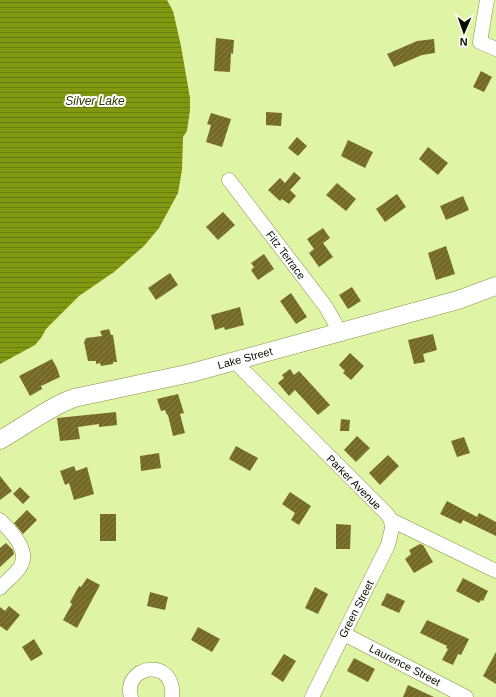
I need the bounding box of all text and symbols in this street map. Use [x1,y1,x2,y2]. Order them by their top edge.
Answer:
north arrow [444,12,484,52]
text: N [459,36,468,48]
water label: Silver Lake [65,94,125,108]
street label: Fitz Terrace [264,229,308,281]
street label: Lake Street [216,345,274,371]
street label: Parker Avenue [324,452,384,512]
street label: Green Street [336,578,376,640]
street label: Laurence Street [367,642,443,688]

